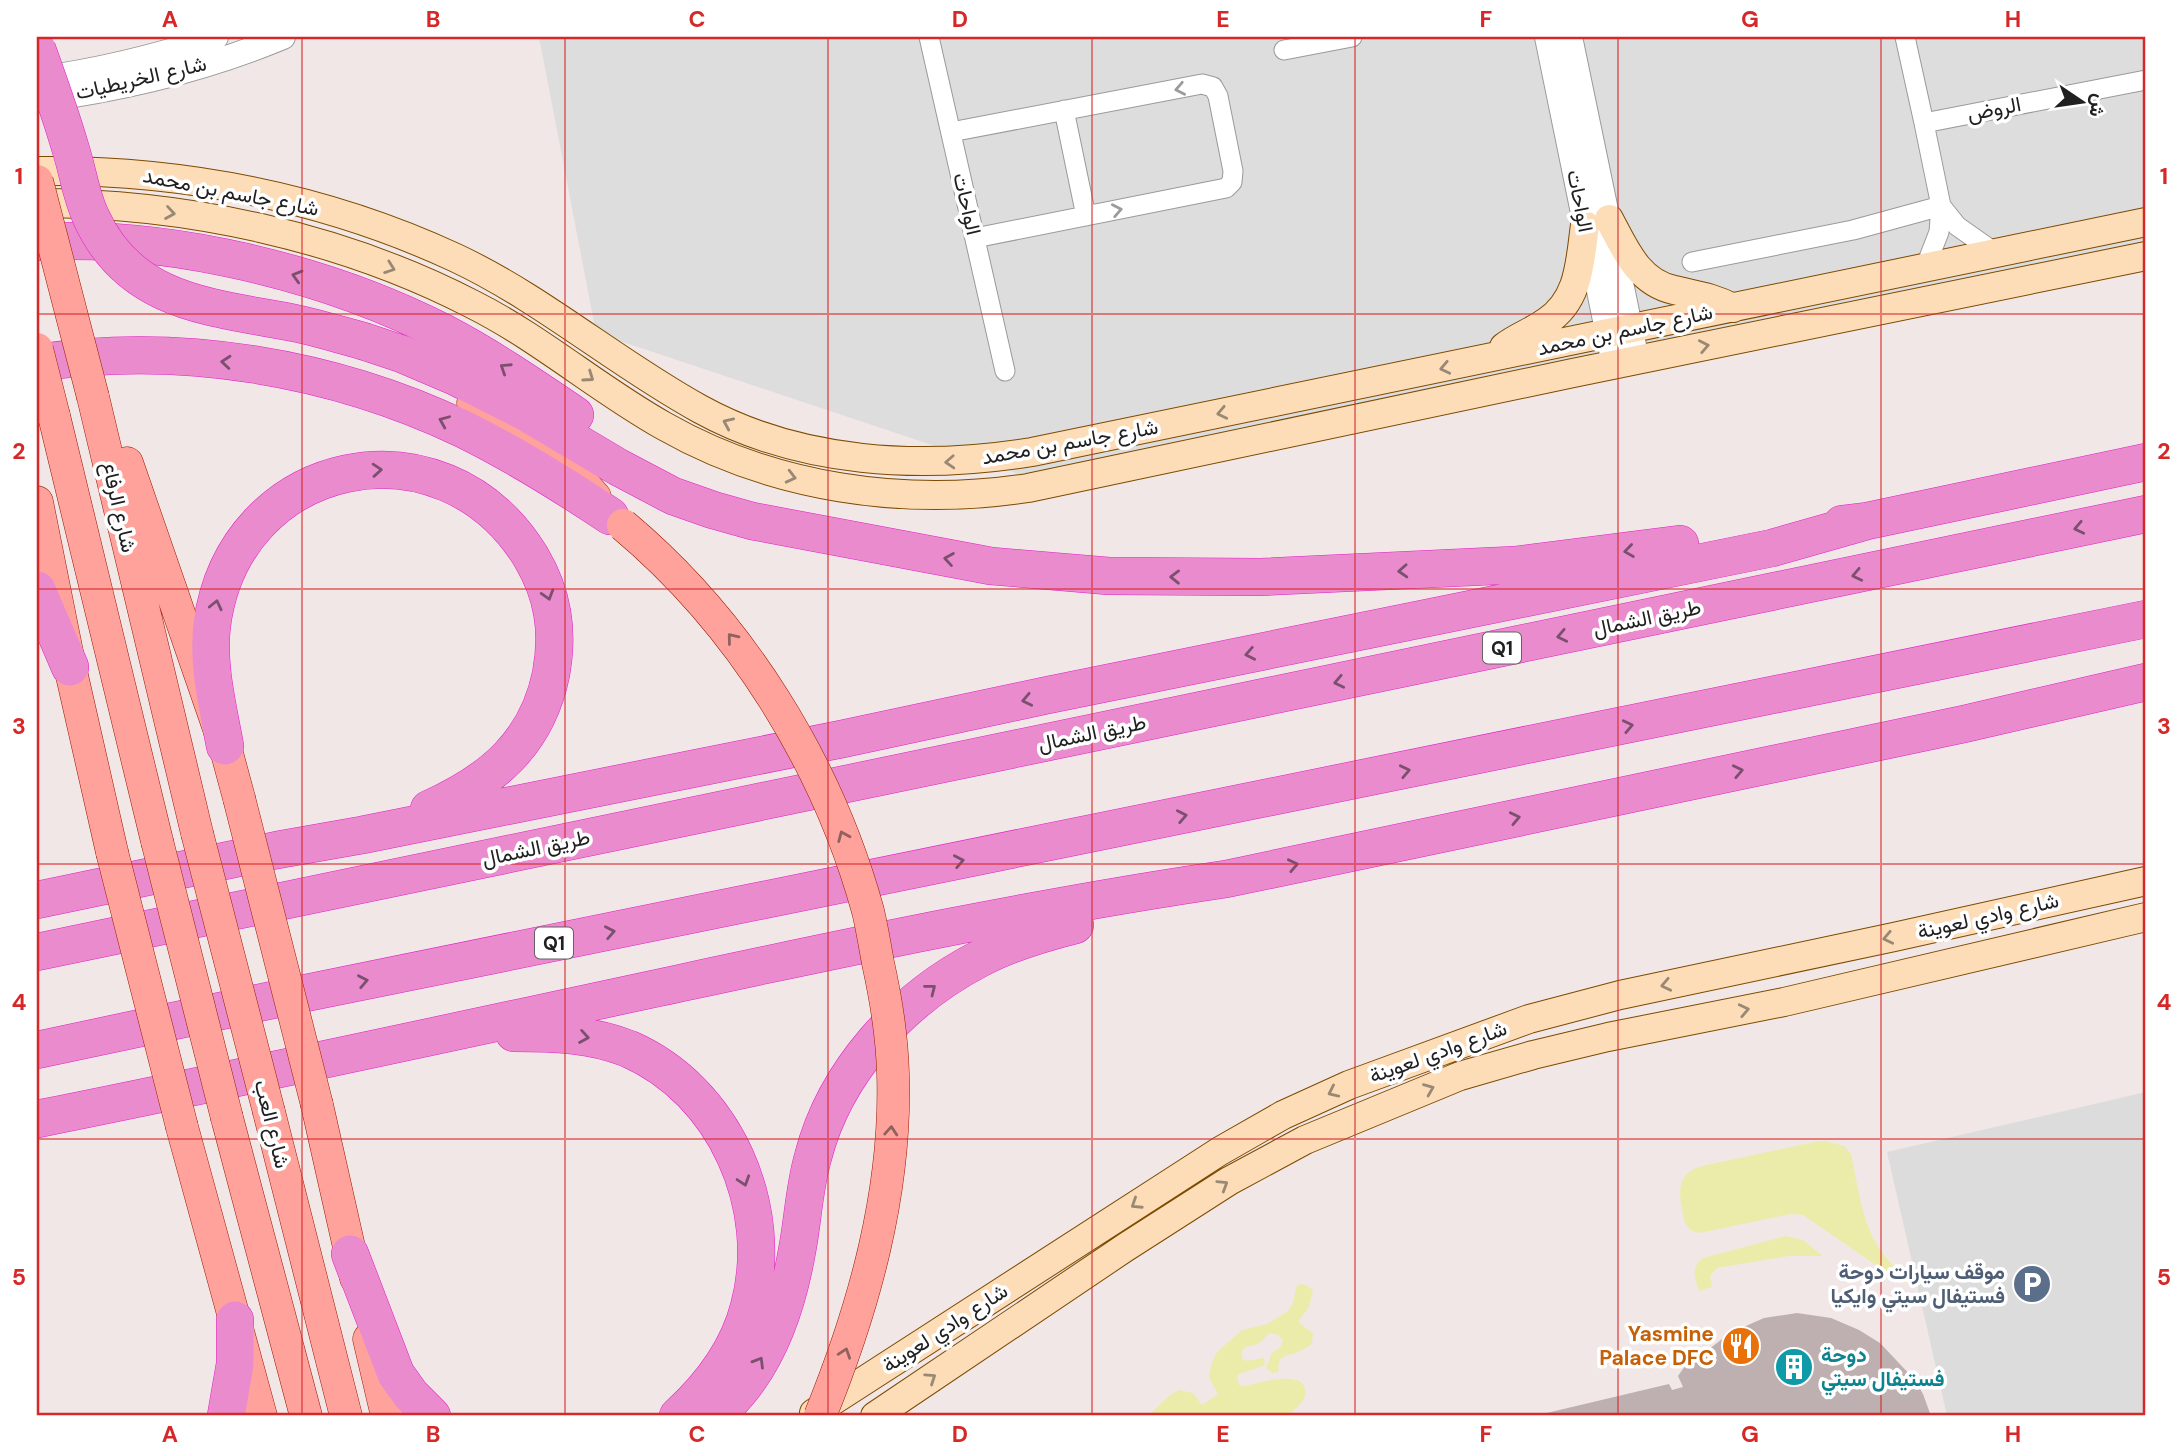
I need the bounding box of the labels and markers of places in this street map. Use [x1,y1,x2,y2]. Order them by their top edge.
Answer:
place label: موقف سيارات دوحة فستيفال سيتي وايكيا [1831,1258,2005,1313]
parking icon: موقف سيارات دوحة فستيفال سيتي وايكيا [2011,1263,2053,1305]
place label: Yasmine Palace DFC [1599,1320,1714,1372]
restaurant icon: Yasmine Palace DFC [1720,1325,1762,1367]
place label: دوحة فستيفال سيتي [1821,1341,1945,1396]
building icon: دوحة فستيفال سيتي [1773,1346,1815,1388]

